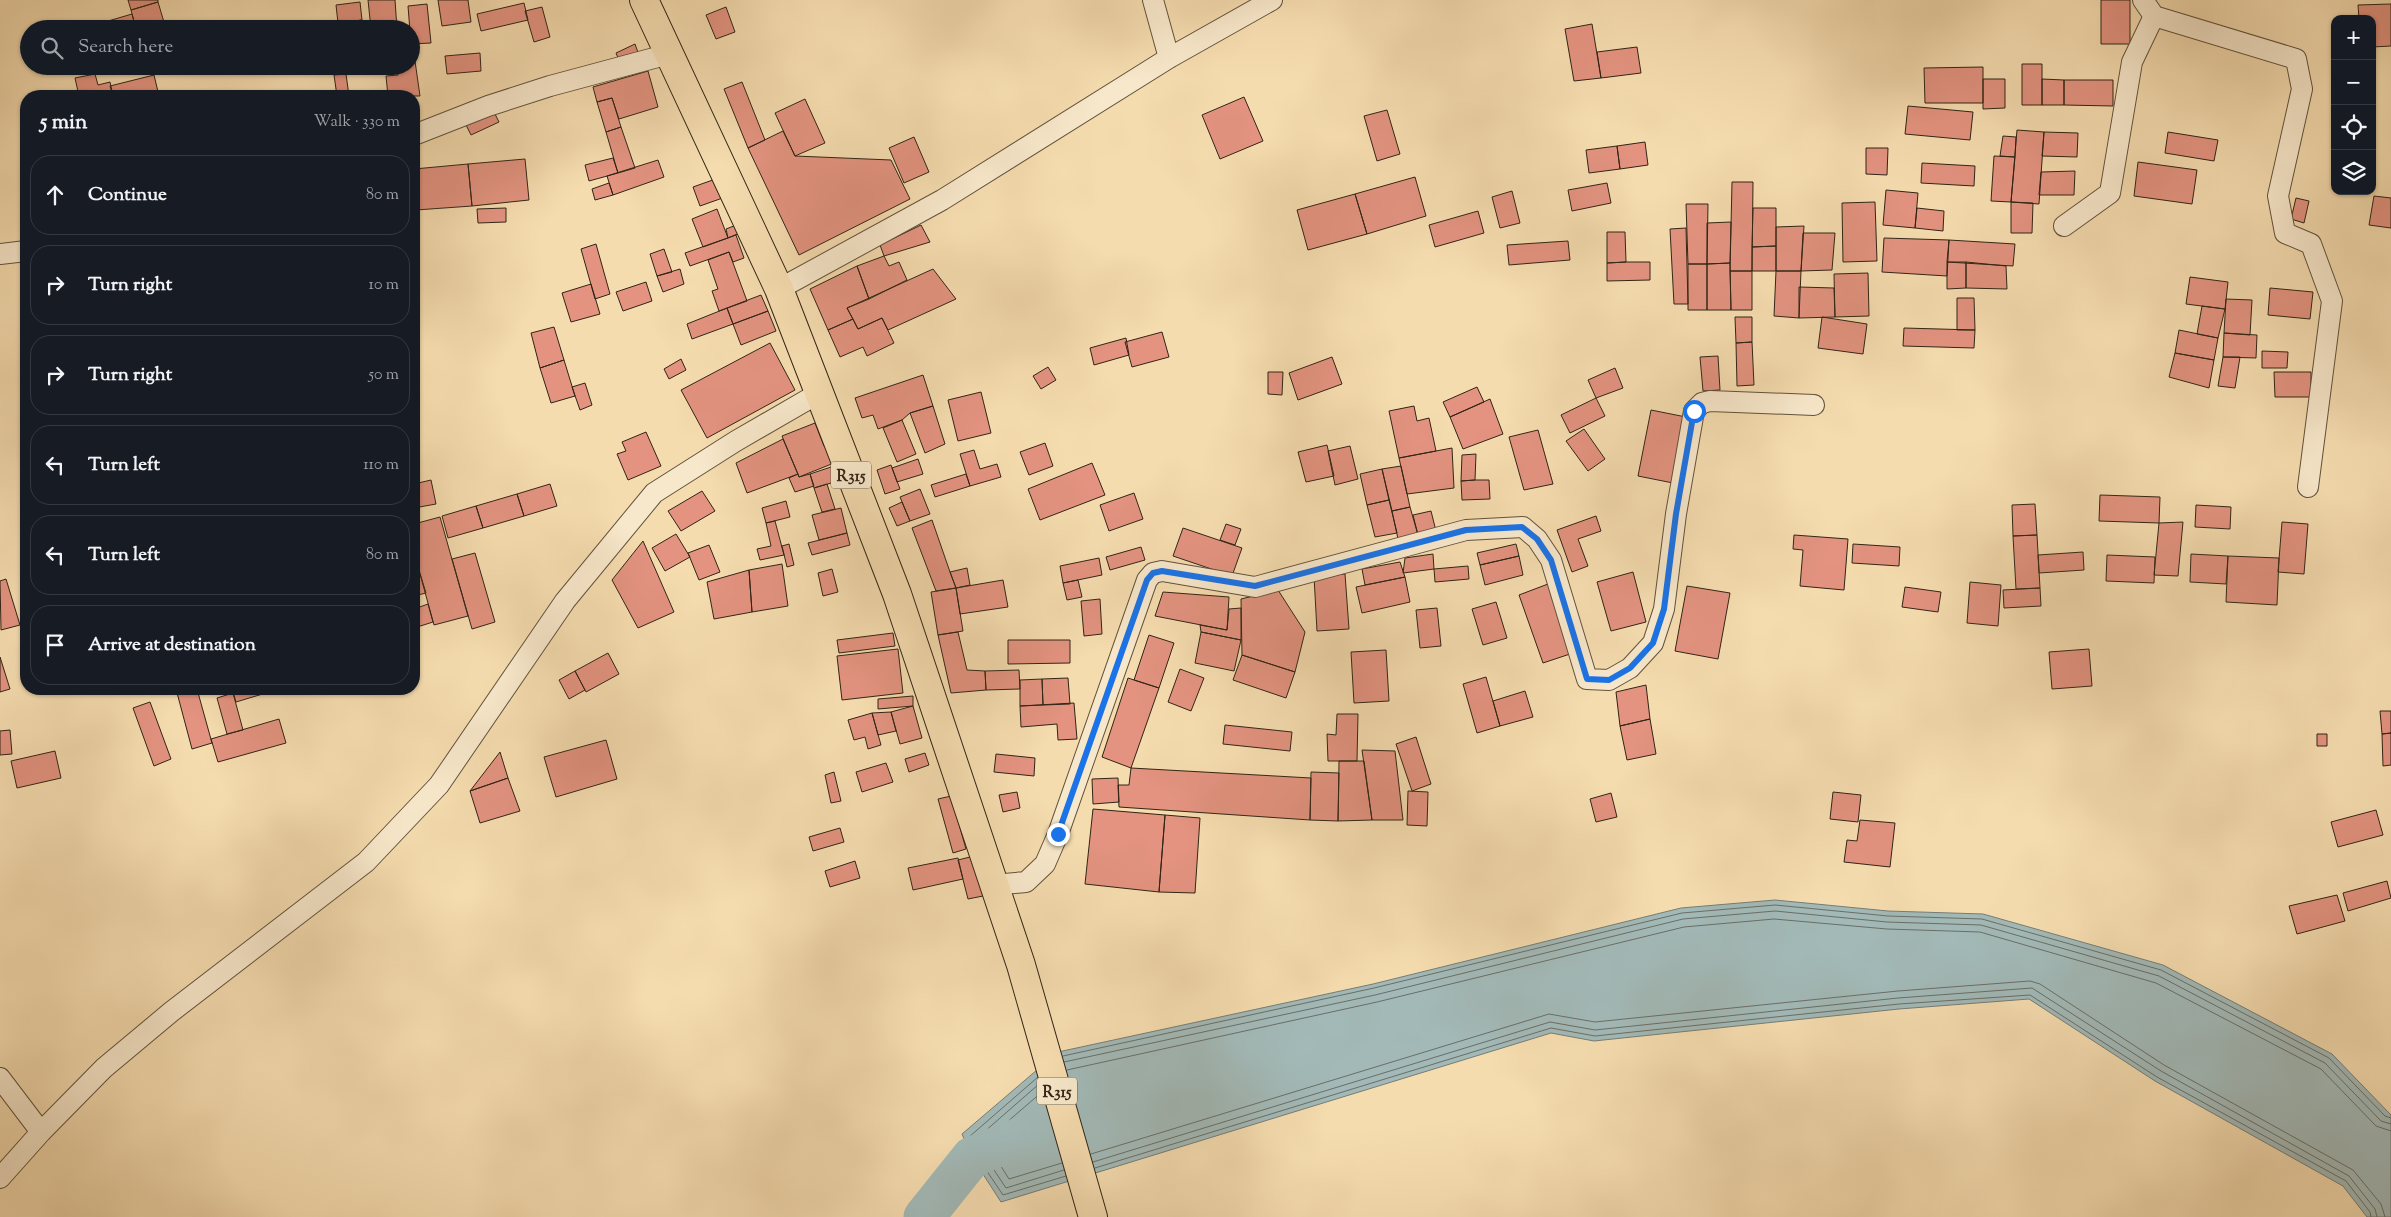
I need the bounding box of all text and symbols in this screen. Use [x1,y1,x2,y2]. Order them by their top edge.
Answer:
map controls [2331,15,2376,195]
button: + [2331,15,2376,60]
search box [20,20,420,75]
icon: search [38,34,66,62]
text: Search here [78,34,173,61]
button: − [2331,60,2376,105]
button: locate [2331,105,2376,150]
text: 5 min [40,108,87,138]
text: Walk · 330 m [314,111,400,134]
button: layers [2331,150,2376,195]
icon: ahead [41,181,69,209]
text: Continue [88,182,167,209]
text: 80 m [366,184,399,207]
icon: right [41,271,69,299]
text: Turn right [88,272,172,299]
text: 10 m [369,274,399,297]
icon: right [41,361,69,389]
text: Turn right [88,362,172,389]
text: 50 m [368,364,399,387]
route start [1683,400,1706,423]
icon: left [41,451,69,479]
text: Turn left [88,452,160,479]
text: 110 m [363,454,399,477]
road number: R315 [831,462,871,488]
icon: left [41,541,69,569]
text: Turn left [88,542,160,569]
text: 80 m [366,544,399,567]
icon: arrive [41,631,69,659]
text: Arrive at destination [88,632,256,659]
route end [1047,823,1070,846]
road number: R315 [1037,1078,1077,1104]

